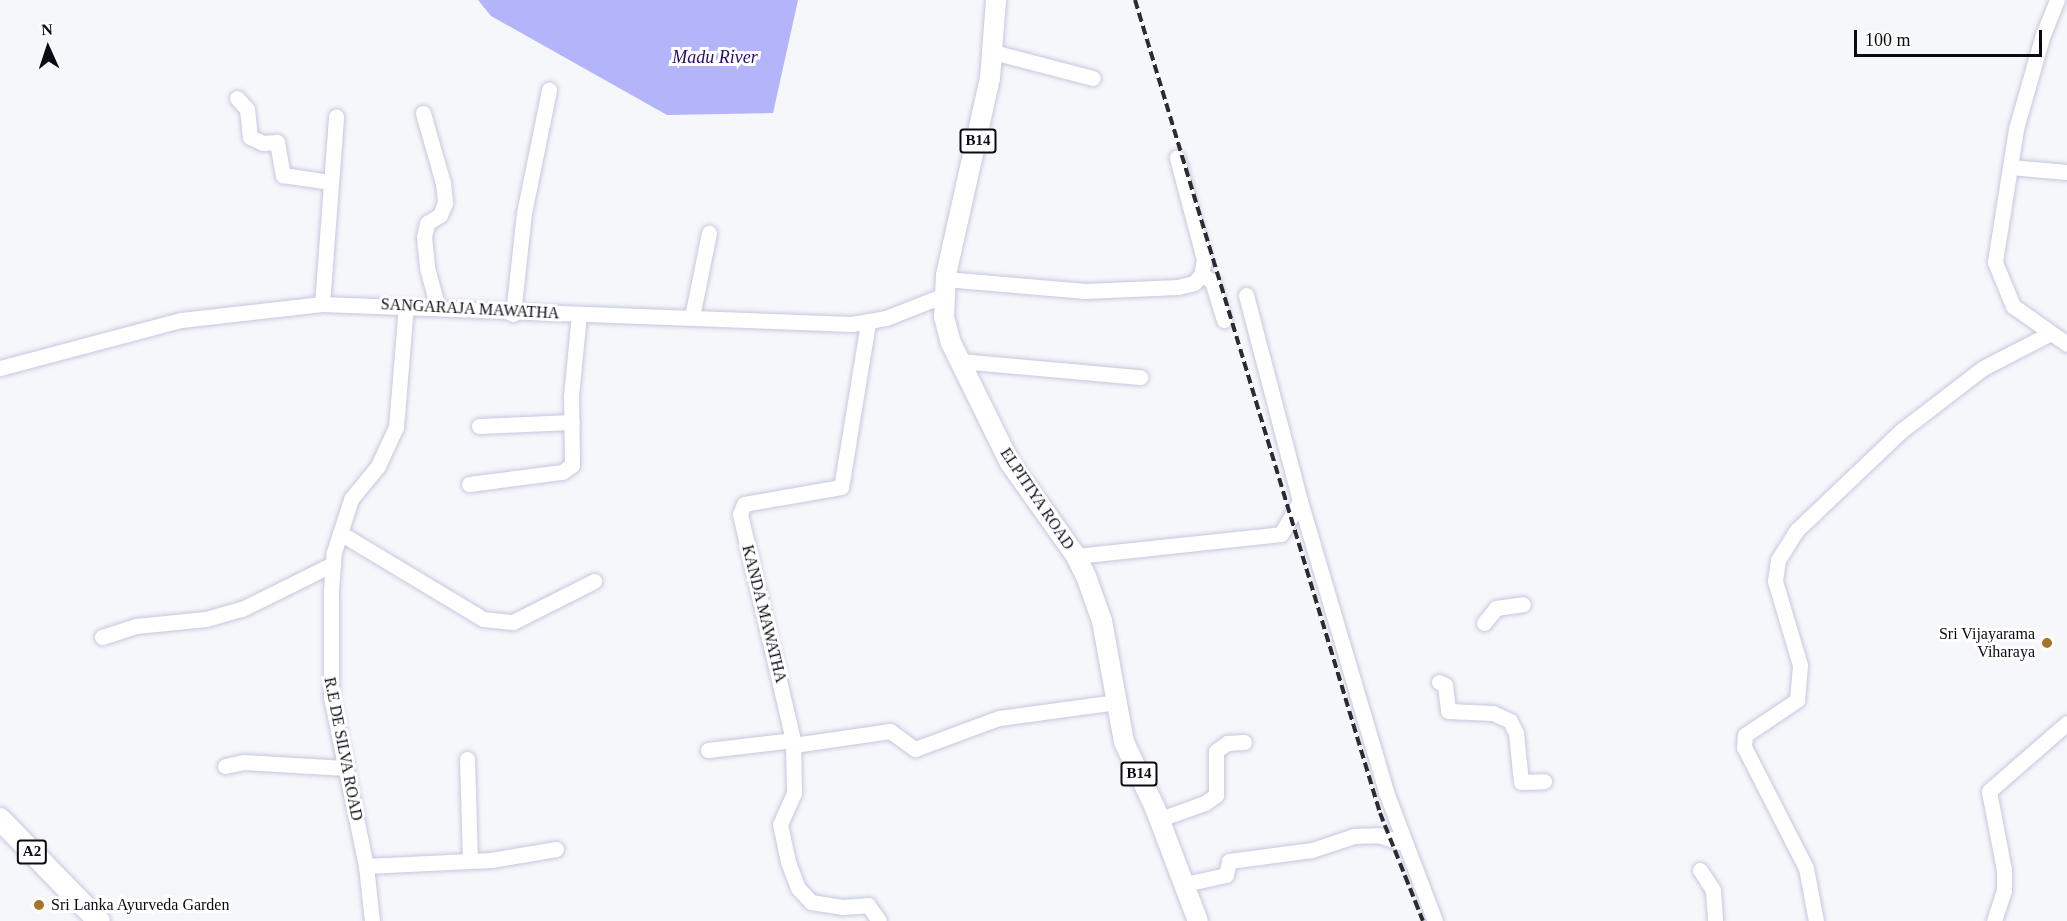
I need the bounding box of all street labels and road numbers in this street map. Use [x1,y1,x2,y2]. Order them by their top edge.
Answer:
road number: B14 [958,129,998,153]
street label: SANGARAJA MAWATHA [380,295,560,323]
street label: ELPITIYA ROAD [996,444,1078,554]
street label: KANDA MAWATHA [737,543,791,685]
street label: R.E DE SILVA ROAD [320,675,366,823]
road number: B14 [1120,762,1158,786]
road number: A2 [15,840,48,864]

